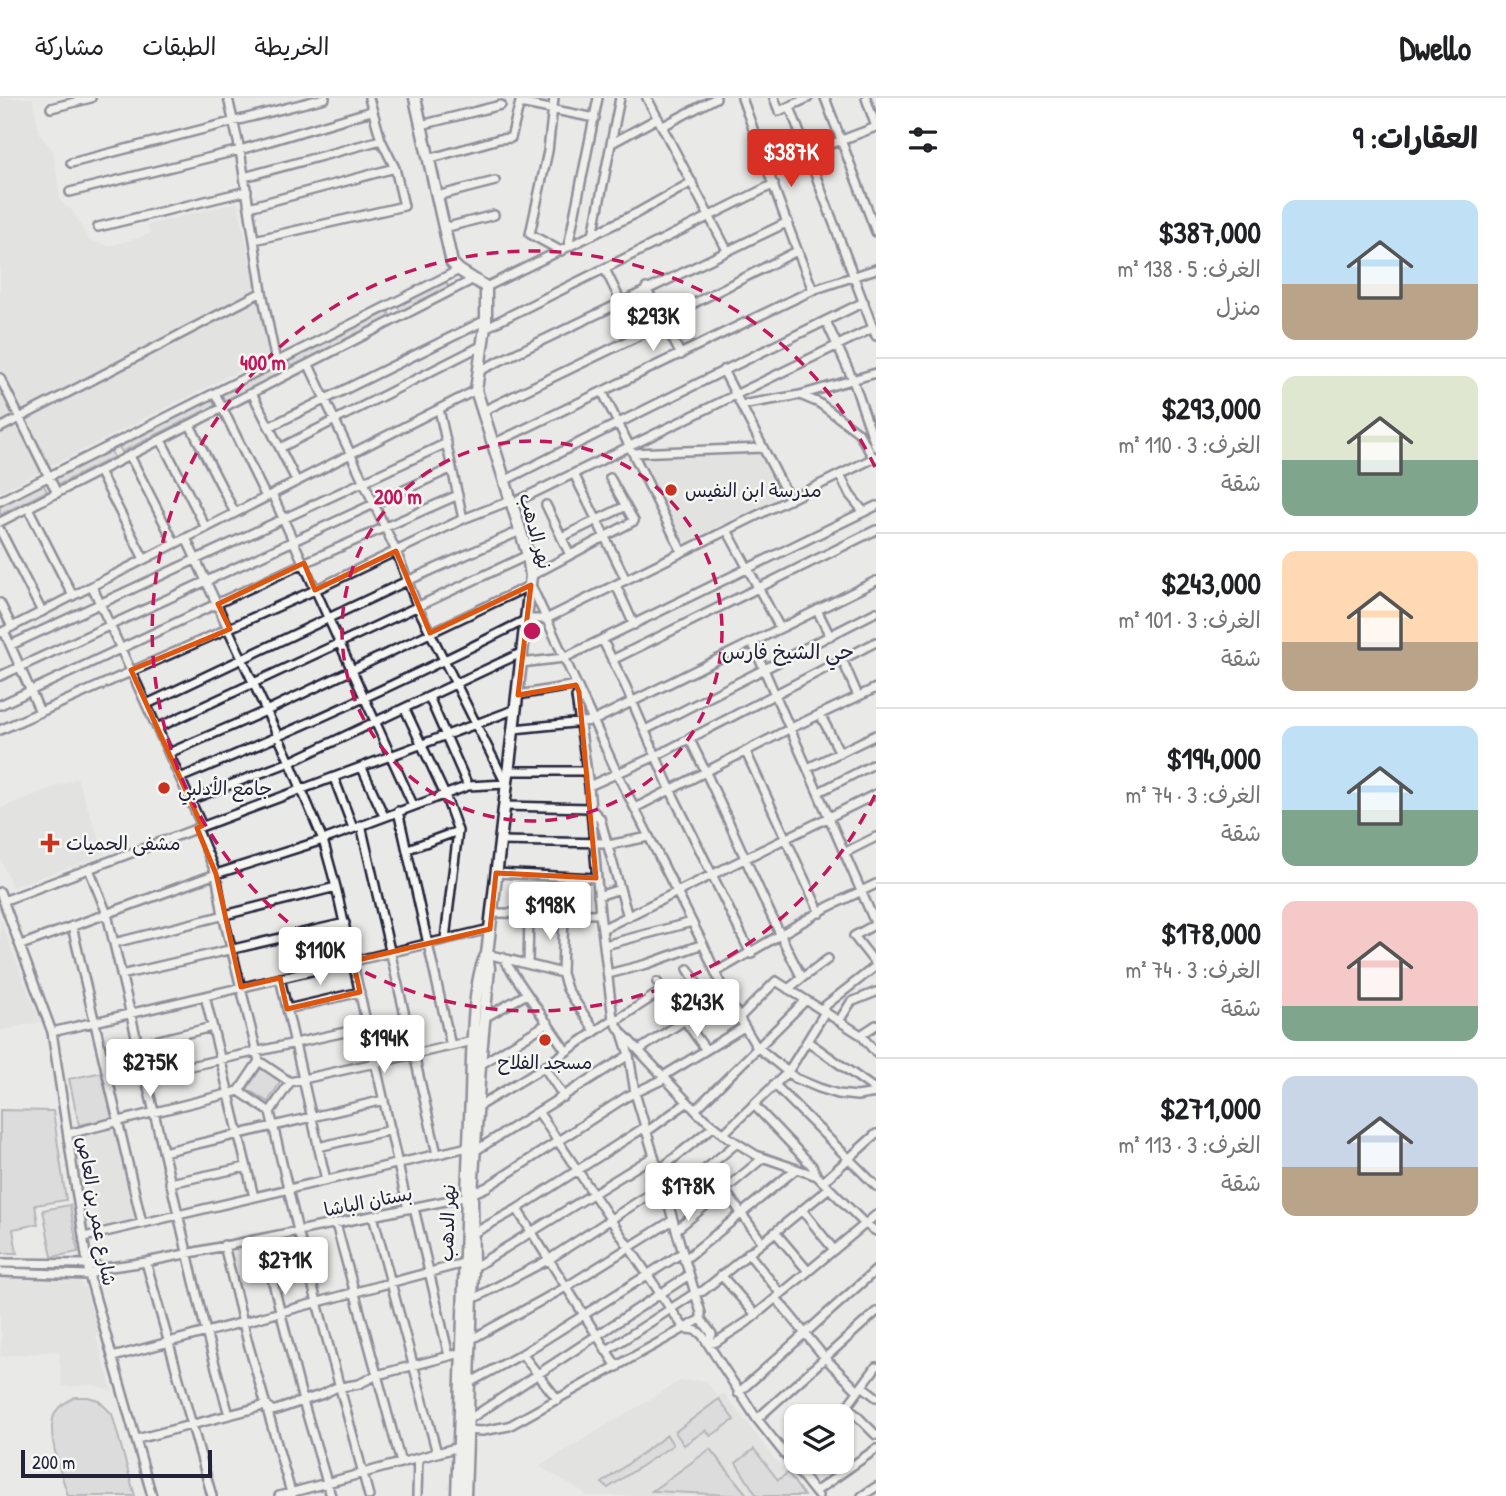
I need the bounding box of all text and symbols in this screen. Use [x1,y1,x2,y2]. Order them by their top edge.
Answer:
text: Dwello [1399,26,1471,70]
text: مشاركة [35,30,104,62]
text: الطبقات [142,30,217,62]
text: الخريطة [255,30,329,62]
text: العقارات: 9 [1353,117,1478,157]
icon: filters [904,121,942,159]
pin: $387K [742,130,840,189]
text: $387K [763,136,819,167]
text: $387,000 [1158,212,1261,252]
icon: home [1338,228,1422,312]
text: الغرف: 5 · 138 m² [1118,253,1261,284]
text: منزل [1216,291,1261,322]
pin: $293K [604,294,702,353]
text: $293K [626,300,680,331]
text: 400 m [240,348,286,377]
text: $293,000 [1161,388,1261,428]
icon: home [1338,404,1422,488]
text: الغرف: 3 · 110 m² [1119,429,1261,460]
text: شقة [1221,467,1261,498]
place label: مدرسة ابن النفيس [685,477,822,503]
text: 200 m [374,482,422,511]
marker: مدرسة ابن النفيس [663,482,679,498]
street label: نهر الدهب [513,490,559,572]
text: $243,000 [1161,563,1261,603]
icon: home [1338,579,1422,663]
text: الغرف: 3 · 101 m² [1119,604,1261,635]
centre of rings [520,619,544,643]
district label: حي الشيخ فارس [722,637,854,671]
text: شقة [1221,642,1261,673]
text: $194,000 [1166,738,1261,778]
icon: home [1338,754,1422,838]
place label: جامع الأدلبي [178,775,272,805]
text: الغرف: 3 · 74 m² [1126,779,1261,810]
marker: جامع الأدلبي [156,780,172,796]
text: شقة [1221,817,1261,848]
place label: مشفى الحميات [66,830,180,856]
marker: مشفى الحميات [40,833,60,853]
pin: $198K [501,882,599,942]
text: $198K [525,889,575,920]
text: $178,000 [1161,913,1261,953]
pin: $110K [271,928,369,987]
icon: home [1338,929,1422,1013]
text: $110K [295,934,345,965]
text: الغرف: 3 · 74 m² [1126,954,1261,985]
pin: $243K [648,979,746,1039]
text: $243K [670,986,724,1017]
text: شقة [1221,992,1261,1023]
pin: $194K [335,1016,433,1075]
text: $194K [359,1022,409,1053]
marker: مسجد الفلاح [537,1032,553,1048]
pin: $275K [101,1040,199,1099]
text: $275K [122,1046,178,1077]
place label: مسجد الفلاح [498,1049,592,1075]
text: $271,000 [1160,1088,1261,1128]
icon: home [1338,1104,1422,1188]
text: الغرف: 3 · 113 m² [1119,1129,1261,1160]
street label: شارع عمر بن العاص [70,1134,123,1288]
pin: $178K [639,1164,737,1223]
text: شقة [1221,1167,1261,1198]
text: $178K [661,1170,715,1201]
street label: بستان الباشا [322,1180,414,1222]
street label: نهر الدهب [433,1184,461,1262]
pin: $271K [236,1238,334,1297]
text: $271K [258,1244,312,1275]
map controls [784,1404,854,1474]
button: layers [784,1404,854,1474]
scale bar [21,1447,212,1479]
text: 200 m [32,1449,75,1475]

